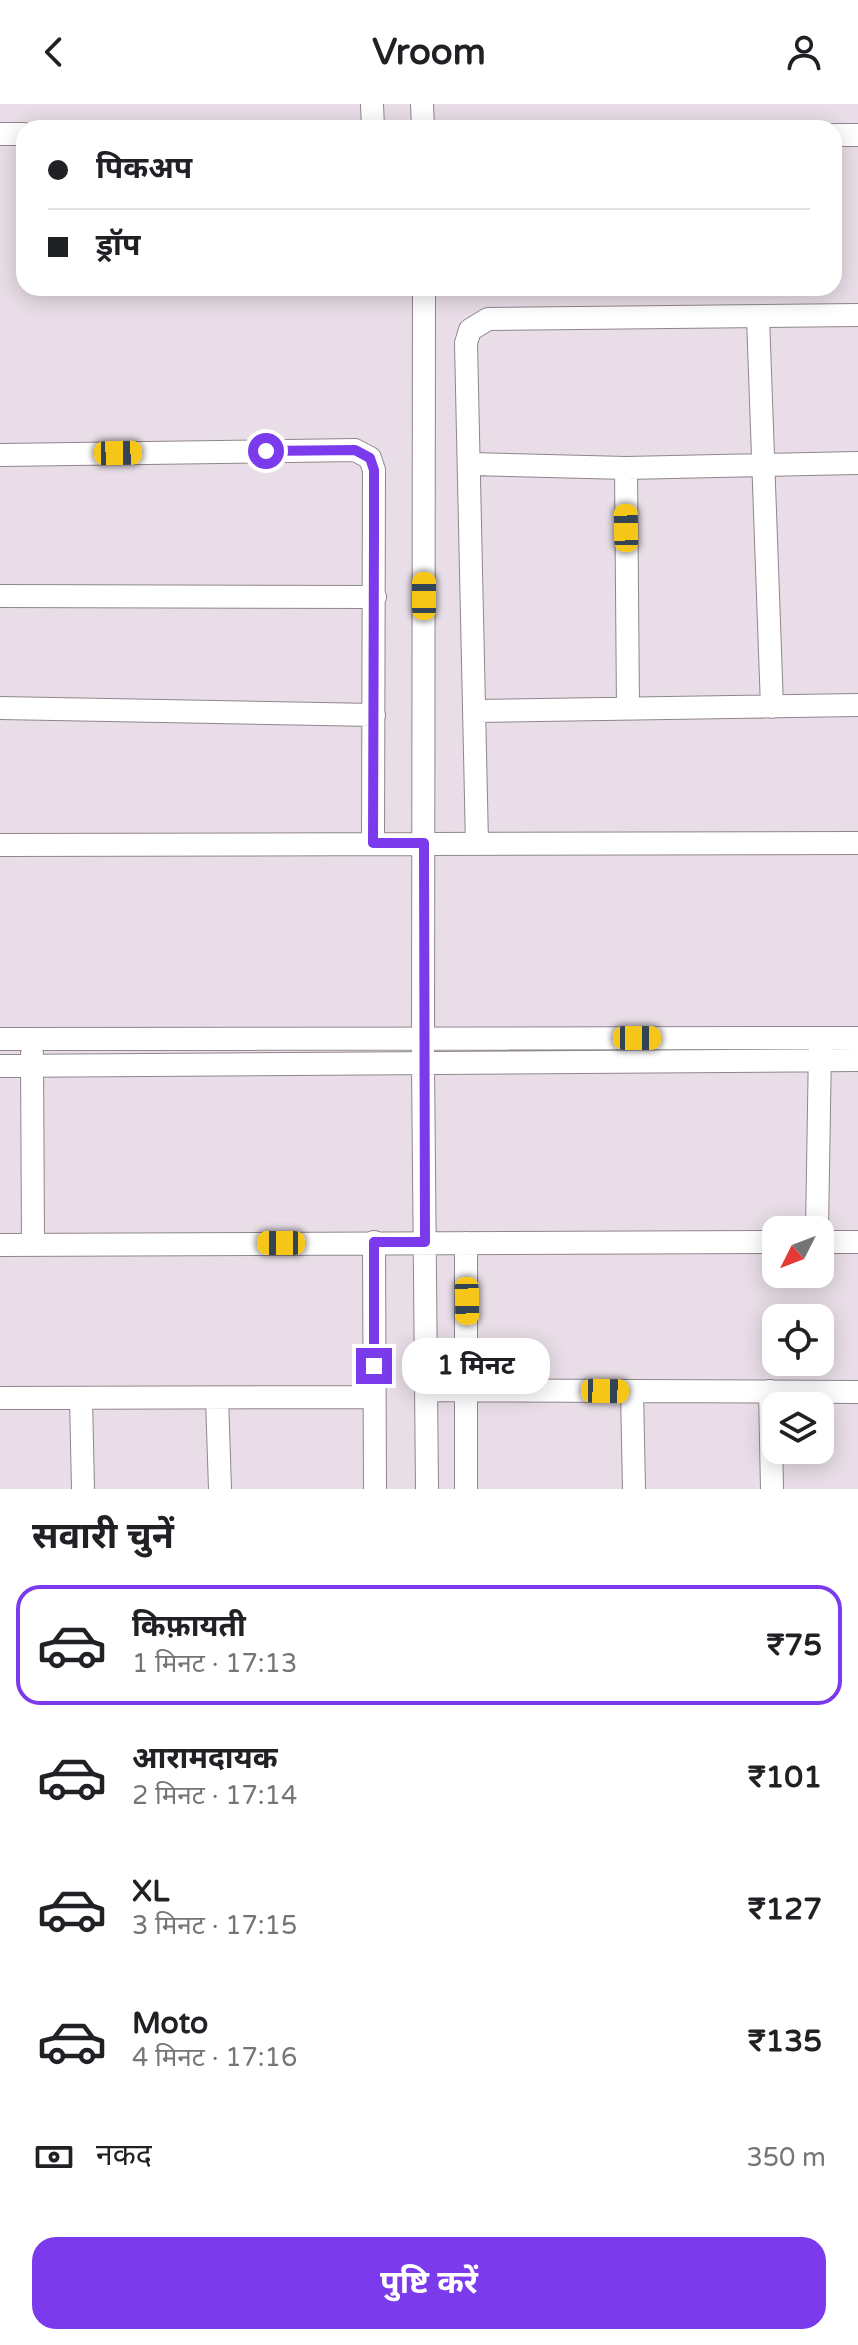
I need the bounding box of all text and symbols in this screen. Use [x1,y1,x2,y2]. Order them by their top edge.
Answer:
icon: back [32,30,76,74]
icon: person [782,30,826,74]
text: Vroom [372,31,486,74]
text: पिकअप [96,150,192,187]
text: ड्रॉप [96,227,140,264]
route start [248,433,284,469]
car [94,441,142,465]
car [614,504,638,552]
car [412,572,436,620]
car [613,1026,661,1050]
north arrow [762,1216,834,1288]
map controls [762,1216,834,1464]
car [257,1231,305,1255]
car [455,1277,479,1325]
button: locate [762,1304,834,1376]
callout: 1 मिनट [402,1338,550,1394]
route end [356,1348,392,1384]
text: 1 मिनट [437,1350,515,1381]
car [581,1379,629,1403]
button: layers [762,1392,834,1464]
text: सवारी चुनें [32,1515,174,1558]
text: किफ़ायती [132,1608,246,1645]
icon: car [36,1609,108,1681]
text: ₹75 [767,1627,822,1664]
text: 1 मिनट · 17:13 [132,1648,297,1679]
text: आरामदायक [132,1740,278,1777]
icon: car [36,1741,108,1813]
text: ₹101 [748,1759,822,1796]
text: 2 मिनट · 17:14 [132,1780,297,1811]
icon: car [36,1873,108,1945]
text: XL [132,1873,169,1910]
text: ₹127 [748,1891,822,1928]
text: 3 मिनट · 17:15 [132,1910,297,1941]
icon: car [36,2005,108,2077]
text: Moto [132,2005,208,2042]
text: ₹135 [748,2023,822,2060]
text: 4 मिनट · 17:16 [132,2042,297,2073]
icon: cash [32,2135,76,2179]
text: नकद [96,2137,152,2174]
text: 350 m [746,2142,826,2173]
button: पुष्टि करें [32,2237,826,2329]

